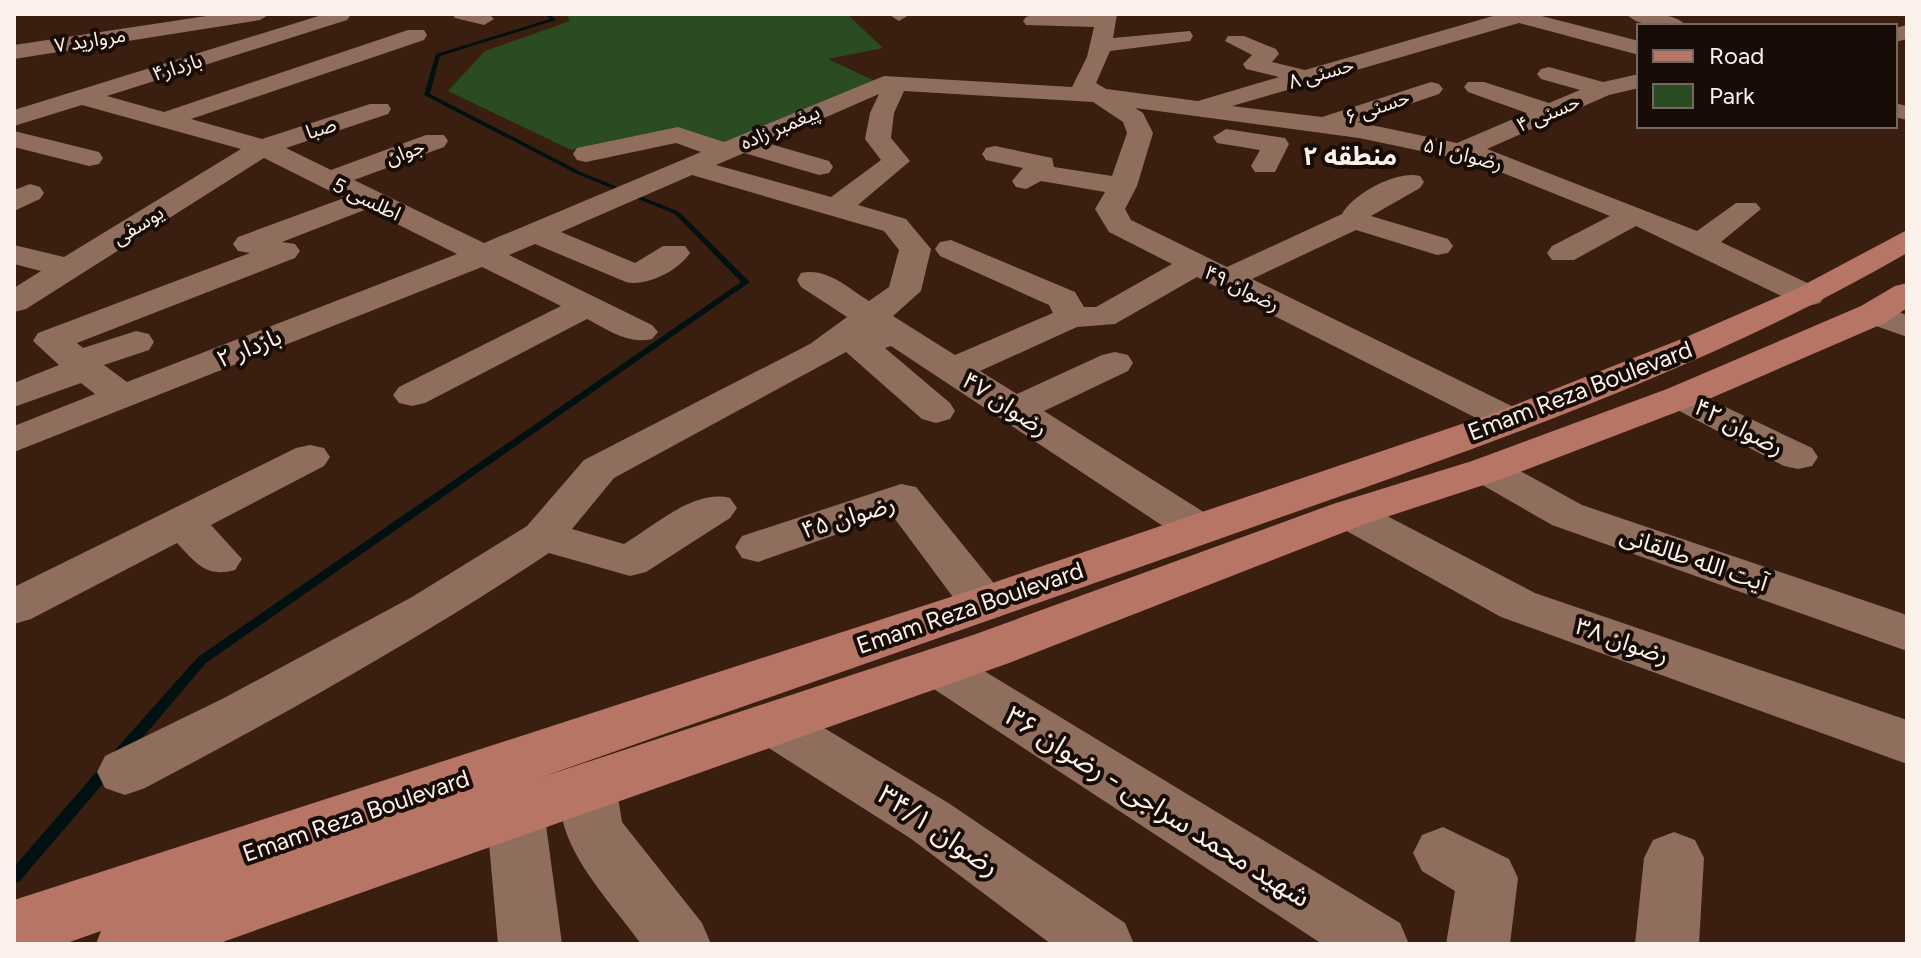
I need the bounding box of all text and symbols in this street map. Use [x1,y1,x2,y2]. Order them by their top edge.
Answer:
street label: مروارید ۷ [53,23,127,57]
legend [1637,24,1897,128]
text: Road [1709,41,1764,70]
street label: بازدار۴ [149,48,205,86]
street label: حسنی ۸ [1286,52,1356,94]
text: Park [1709,81,1755,110]
street label: حسنی ۶ [1342,85,1412,129]
street label: حسنی ۴ [1513,89,1583,137]
street label: پیغمبر زاده [736,99,824,156]
street label: صبا [303,112,339,144]
street label: رضوان ۵۱ [1421,133,1505,175]
street label: جوان [382,134,428,170]
district label: منطقه ۲ [1303,140,1397,172]
street label: اطلسی 5 [329,172,405,226]
street label: یوسفی [108,200,168,250]
street label: رضوان ۴۹ [1201,260,1283,316]
street label: بازدار ۲ [212,322,285,374]
street label: Emam Reza Boulevard [1464,334,1696,447]
street label: رضوان ۴۷ [957,365,1054,442]
street label: رضوان ۴۲ [1690,392,1789,461]
street label: رضوان ۴۵ [797,489,898,545]
street label: آیت الله طالقانی [1617,520,1773,598]
street label: Emam Reza Boulevard [853,555,1087,660]
street label: رضوان ۳۸ [1572,611,1673,670]
street label: شهید محمد سراجی - رضوان ۳۶ [999,698,1317,914]
street label: Emam Reza Boulevard [239,763,473,868]
street label: رضوان ۳۴/۱ [872,777,1006,883]

